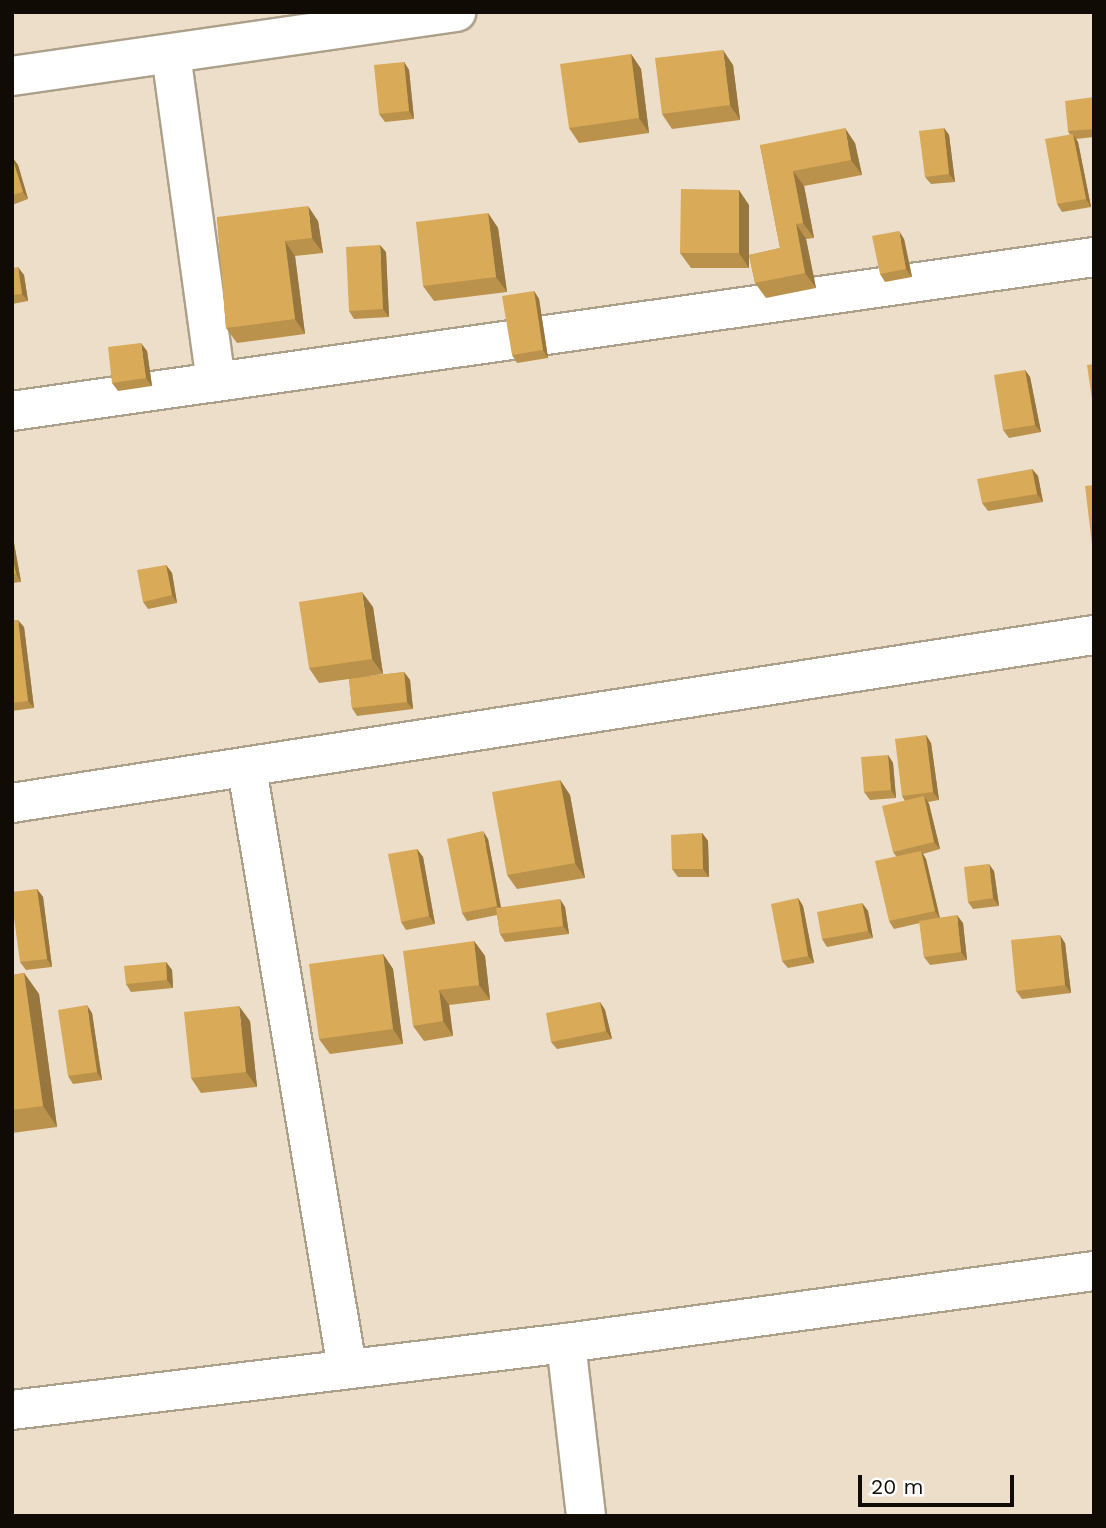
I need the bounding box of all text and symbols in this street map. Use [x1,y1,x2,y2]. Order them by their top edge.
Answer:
scale bar [861,1462,1017,1506]
text: 20 m [871,1474,923,1499]

